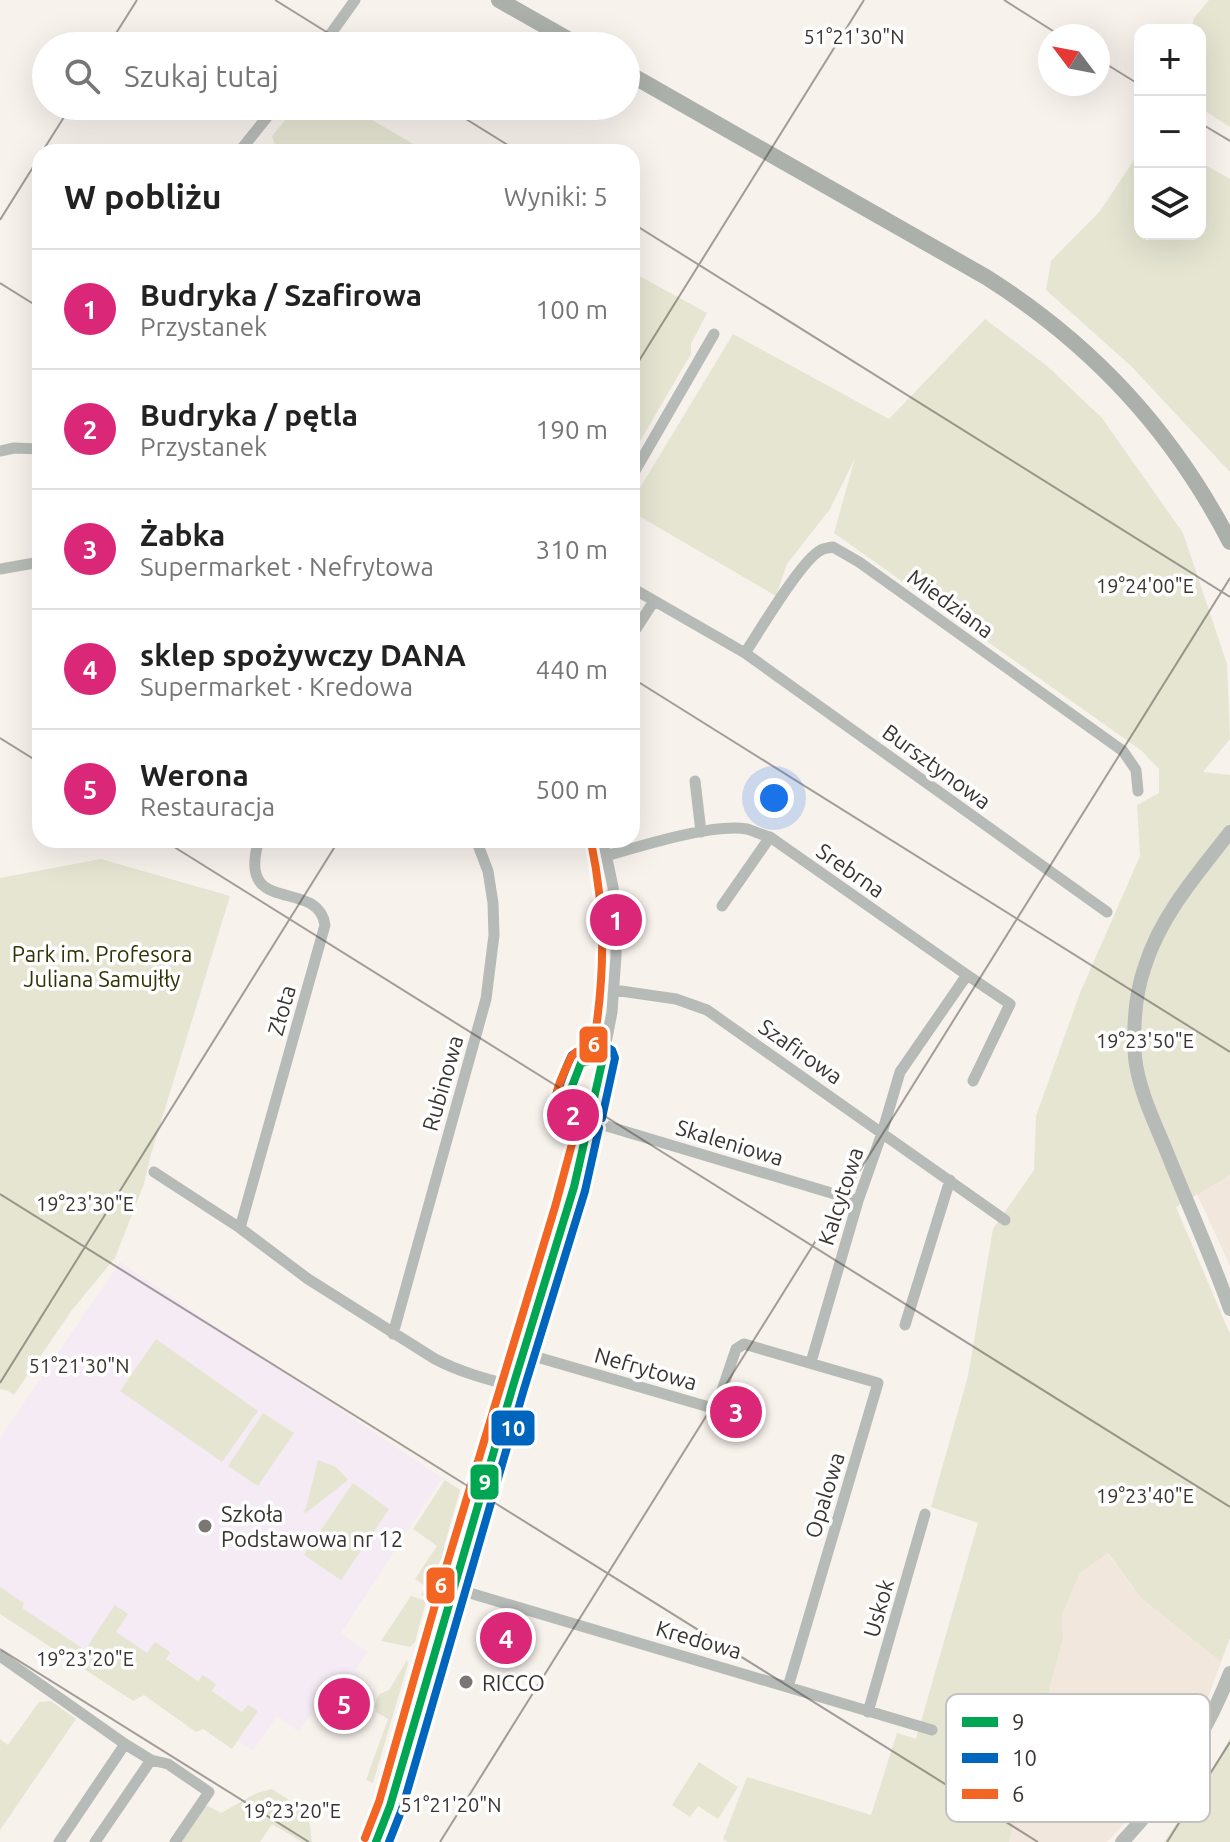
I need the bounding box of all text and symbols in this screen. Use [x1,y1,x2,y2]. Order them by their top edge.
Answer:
north arrow [1038,24,1110,96]
map controls [1134,24,1206,240]
button: + [1134,24,1206,96]
text: 51°21'30"N [803,25,905,48]
search box [32,32,640,120]
icon: search [60,54,104,98]
text: Szukaj tutaj [124,59,279,93]
button: − [1134,96,1206,168]
button: layers [1134,168,1206,240]
text: W pobliżu [64,177,222,215]
text: Wyniki: 5 [504,182,608,211]
text: Budryka / Szafirowa [140,278,422,312]
text: 1 [83,295,97,324]
text: 100 m [536,295,608,324]
text: Przystanek [140,312,267,341]
text: Budryka / pętla [140,398,358,432]
text: 2 [83,415,97,444]
text: 190 m [536,415,608,444]
text: Przystanek [140,432,267,461]
text: Żabka [140,518,225,552]
text: 3 [83,535,97,564]
text: 310 m [536,535,608,564]
text: Supermarket · Nefrytowa [140,552,434,581]
street label: Miedziana [903,563,999,643]
text: 19°24'00"E [1096,574,1194,597]
text: sklep spożywczy DANA [140,638,466,672]
text: 4 [83,655,97,684]
text: 440 m [536,655,608,684]
text: Supermarket · Kredowa [140,672,413,701]
street label: Bursztynowa [878,718,996,814]
text: Werona [140,758,249,792]
text: 5 [83,775,97,804]
text: 500 m [536,775,608,804]
your location [754,778,794,818]
text: Restauracja [140,792,275,821]
street label: Srebrna [812,838,890,902]
pin: 1 [590,890,642,950]
park label: Park im. Profesora Juliana Samujłły [12,941,192,991]
street label: Złota [262,982,300,1038]
street label: Szafirowa [754,1013,848,1089]
line badge: 6 [578,1025,609,1064]
text: 19°23'50"E [1096,1029,1194,1052]
text: 6 [588,1031,600,1056]
street label: Rubinowa [416,1032,468,1134]
pin: 2 [547,1085,599,1145]
street label: Skaleniowa [673,1114,787,1170]
street label: Kalcytowa [812,1144,868,1248]
text: 19°23'30"E [36,1192,134,1215]
street label: Nefrytowa [592,1341,700,1395]
text: 51°21'30"N [28,1354,130,1377]
pin: 3 [710,1382,762,1442]
line badge: 10 [490,1409,536,1447]
text: 10 [501,1415,525,1440]
street label: Opalowa [799,1449,849,1541]
line badge: 9 [469,1463,500,1501]
text: 9 [479,1469,491,1494]
text: 19°23'40"E [1096,1484,1194,1507]
place label: Szkoła Podstawowa nr 12 [221,1501,403,1551]
marker: Szkoła Podstawowa nr 12 [196,1517,214,1535]
line badge: 6 [425,1566,456,1605]
text: 6 [435,1572,447,1597]
street label: Uskok [858,1576,898,1640]
pin: 4 [480,1608,532,1668]
street label: Kredowa [653,1615,745,1663]
text: 19°23'20"E [36,1647,134,1670]
place label: RICCO [482,1670,545,1695]
marker: RICCO [457,1673,475,1691]
pin: 5 [318,1674,370,1734]
legend [946,1694,1210,1822]
text: 9 [1012,1709,1024,1734]
text: 10 [1012,1745,1037,1770]
text: 6 [1012,1781,1024,1806]
text: 51°21'20"N [400,1793,502,1816]
text: 19°23'20"E [243,1799,341,1822]

